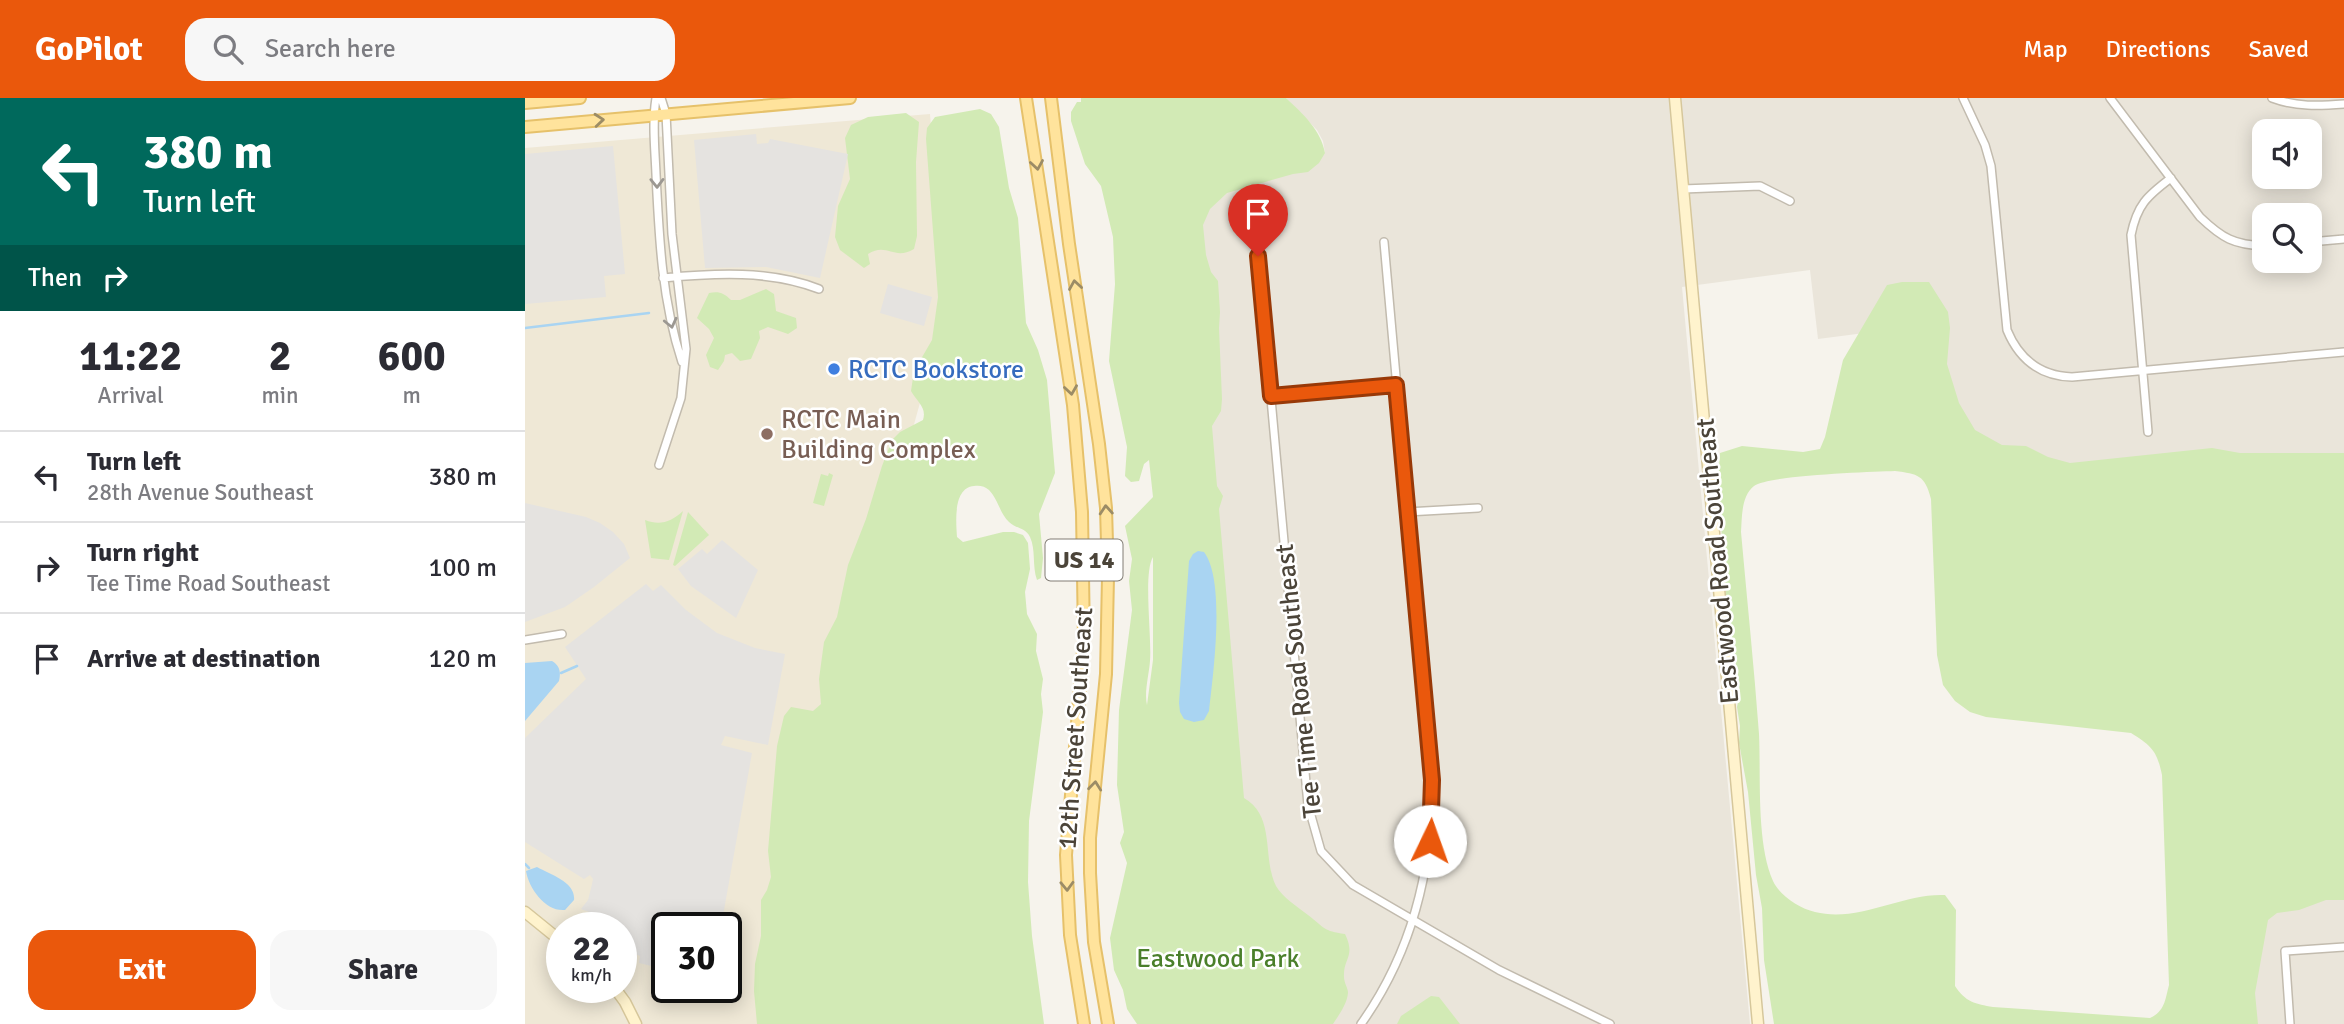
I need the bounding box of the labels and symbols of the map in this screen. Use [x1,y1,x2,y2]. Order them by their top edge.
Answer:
one-way arrow [594,113,605,128]
one-way arrow [1029,160,1044,171]
one-way arrow [649,178,664,189]
pin [1228,184,1288,256]
one-way arrow [1068,279,1083,290]
one-way arrow [663,317,677,329]
place label: RCTC Bookstore [848,354,1024,386]
marker: RCTC Bookstore [826,361,842,377]
one-way arrow [1063,384,1078,396]
place label: RCTC Main Building Complex [781,404,976,466]
street label: Eastwood Road Southeast [1690,417,1746,705]
marker: RCTC Main Building Complex [759,426,775,442]
one-way arrow [1099,504,1114,515]
road number: US 14 [1045,540,1123,580]
street label: Tee Time Road Southeast [1269,542,1329,819]
street label: 12th Street Southeast [1052,606,1100,850]
one-way arrow [1088,780,1103,792]
position arrow [1393,804,1467,878]
one-way arrow [1059,881,1074,892]
speed limit sign: 30 [651,912,742,1003]
park label: Eastwood Park [1136,943,1300,975]

